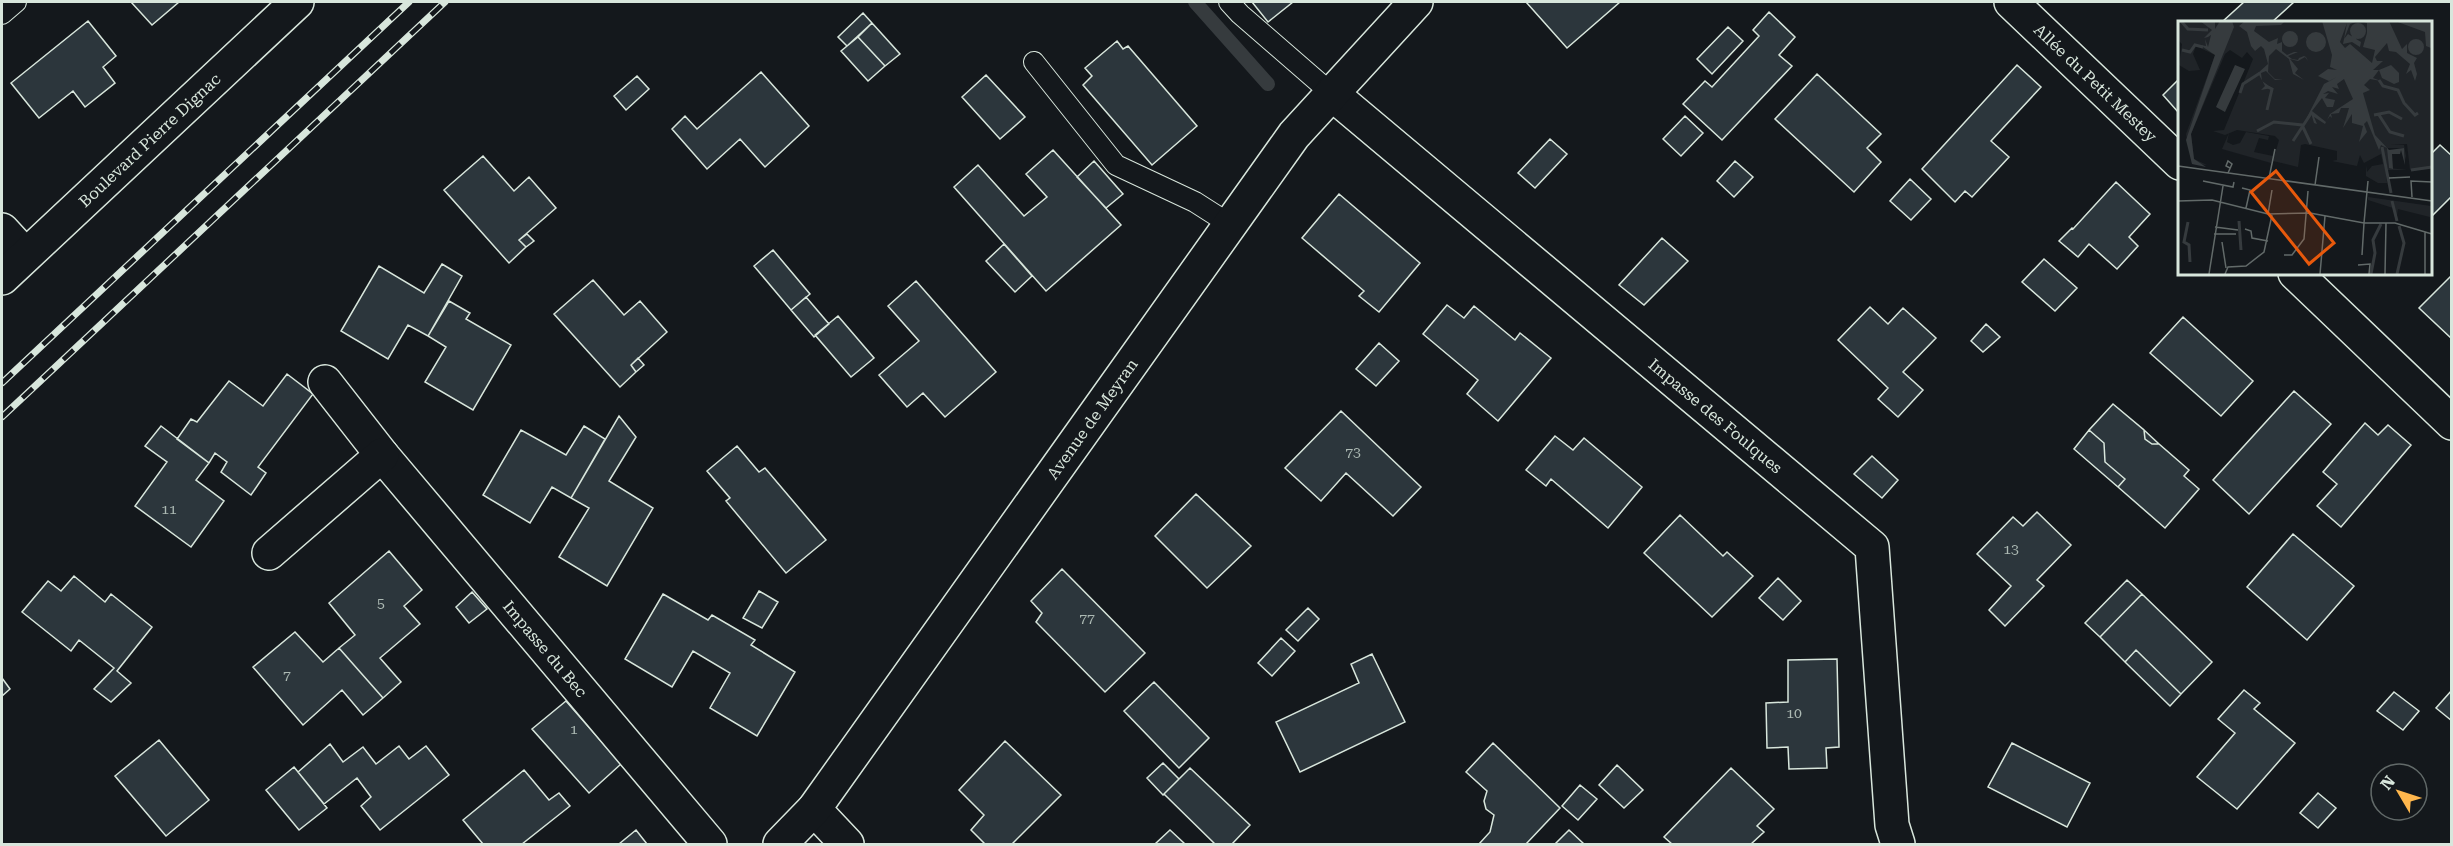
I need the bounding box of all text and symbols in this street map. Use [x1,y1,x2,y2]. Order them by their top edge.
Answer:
street label: Allée du Petit Mestey [2030,20,2162,146]
inset map [2178,21,2432,274]
street label: Boulevard Pierre Dignac [75,69,224,211]
street label: Impasse des Foulques [1645,354,1786,477]
street label: Avenue de Meyran [1043,355,1141,483]
house number: 73 [1345,444,1361,460]
house number: 11 [161,501,177,517]
house number: 13 [2003,541,2019,557]
house number: 5 [377,595,385,611]
street label: Impasse du Bec [499,597,591,701]
house number: 77 [1079,610,1095,626]
house number: 7 [283,667,291,683]
house number: 10 [1786,705,1802,721]
house number: 1 [570,721,578,737]
north arrow [2369,762,2429,822]
text: N [2376,772,2399,794]

